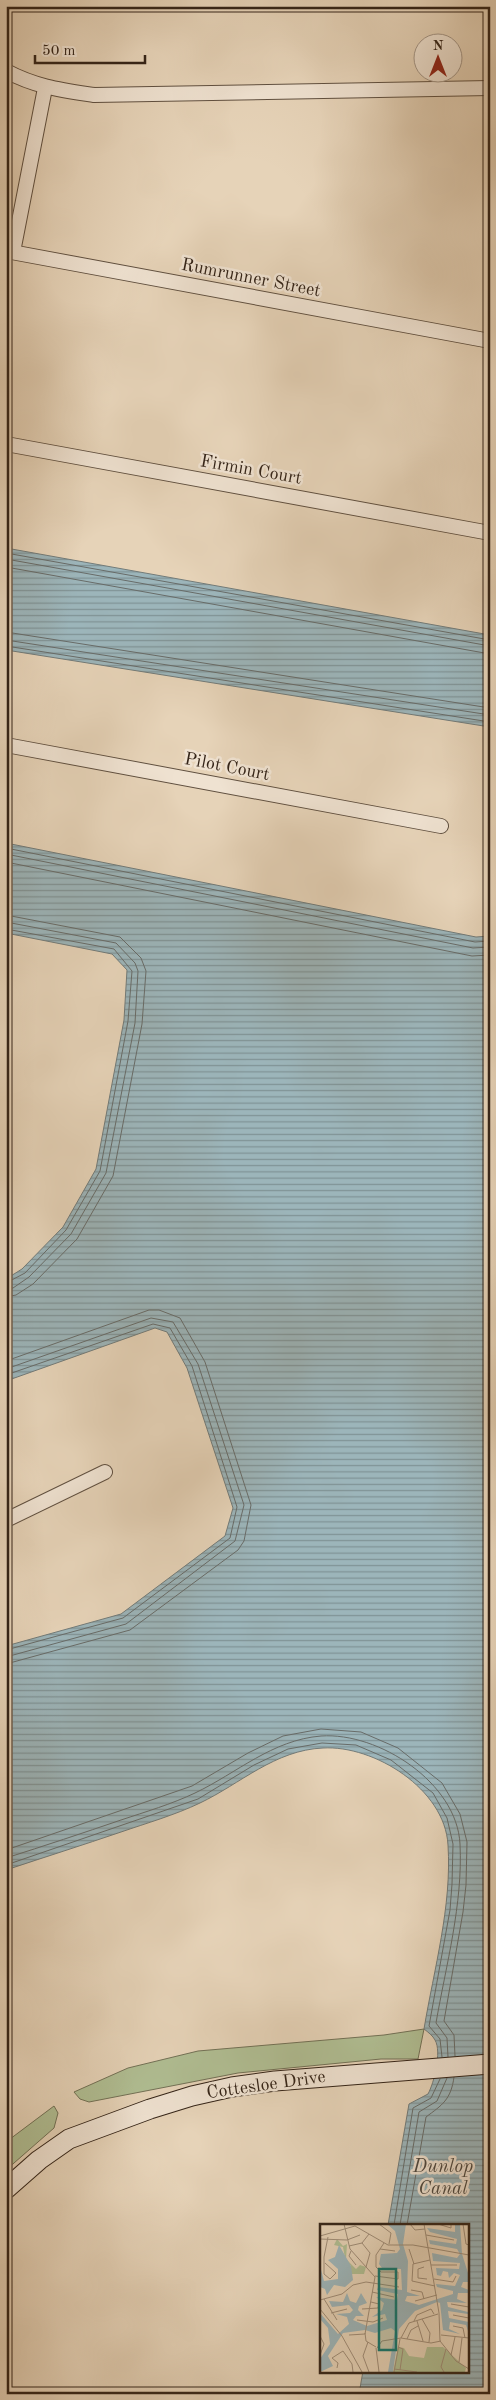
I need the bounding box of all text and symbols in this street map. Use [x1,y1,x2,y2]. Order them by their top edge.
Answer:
scale bar [35,32,145,64]
north arrow [414,32,464,82]
text: N [433,39,444,53]
text: 50 m [42,44,76,59]
street label: Rumrunner Street [180,256,322,300]
street label: Firmin Court [199,452,303,488]
street label: Pilot Court [183,750,271,784]
street label: Cottesloe Drive [205,2068,327,2102]
water label: Dunlop Canal [412,2158,473,2199]
inset map [320,2224,468,2372]

